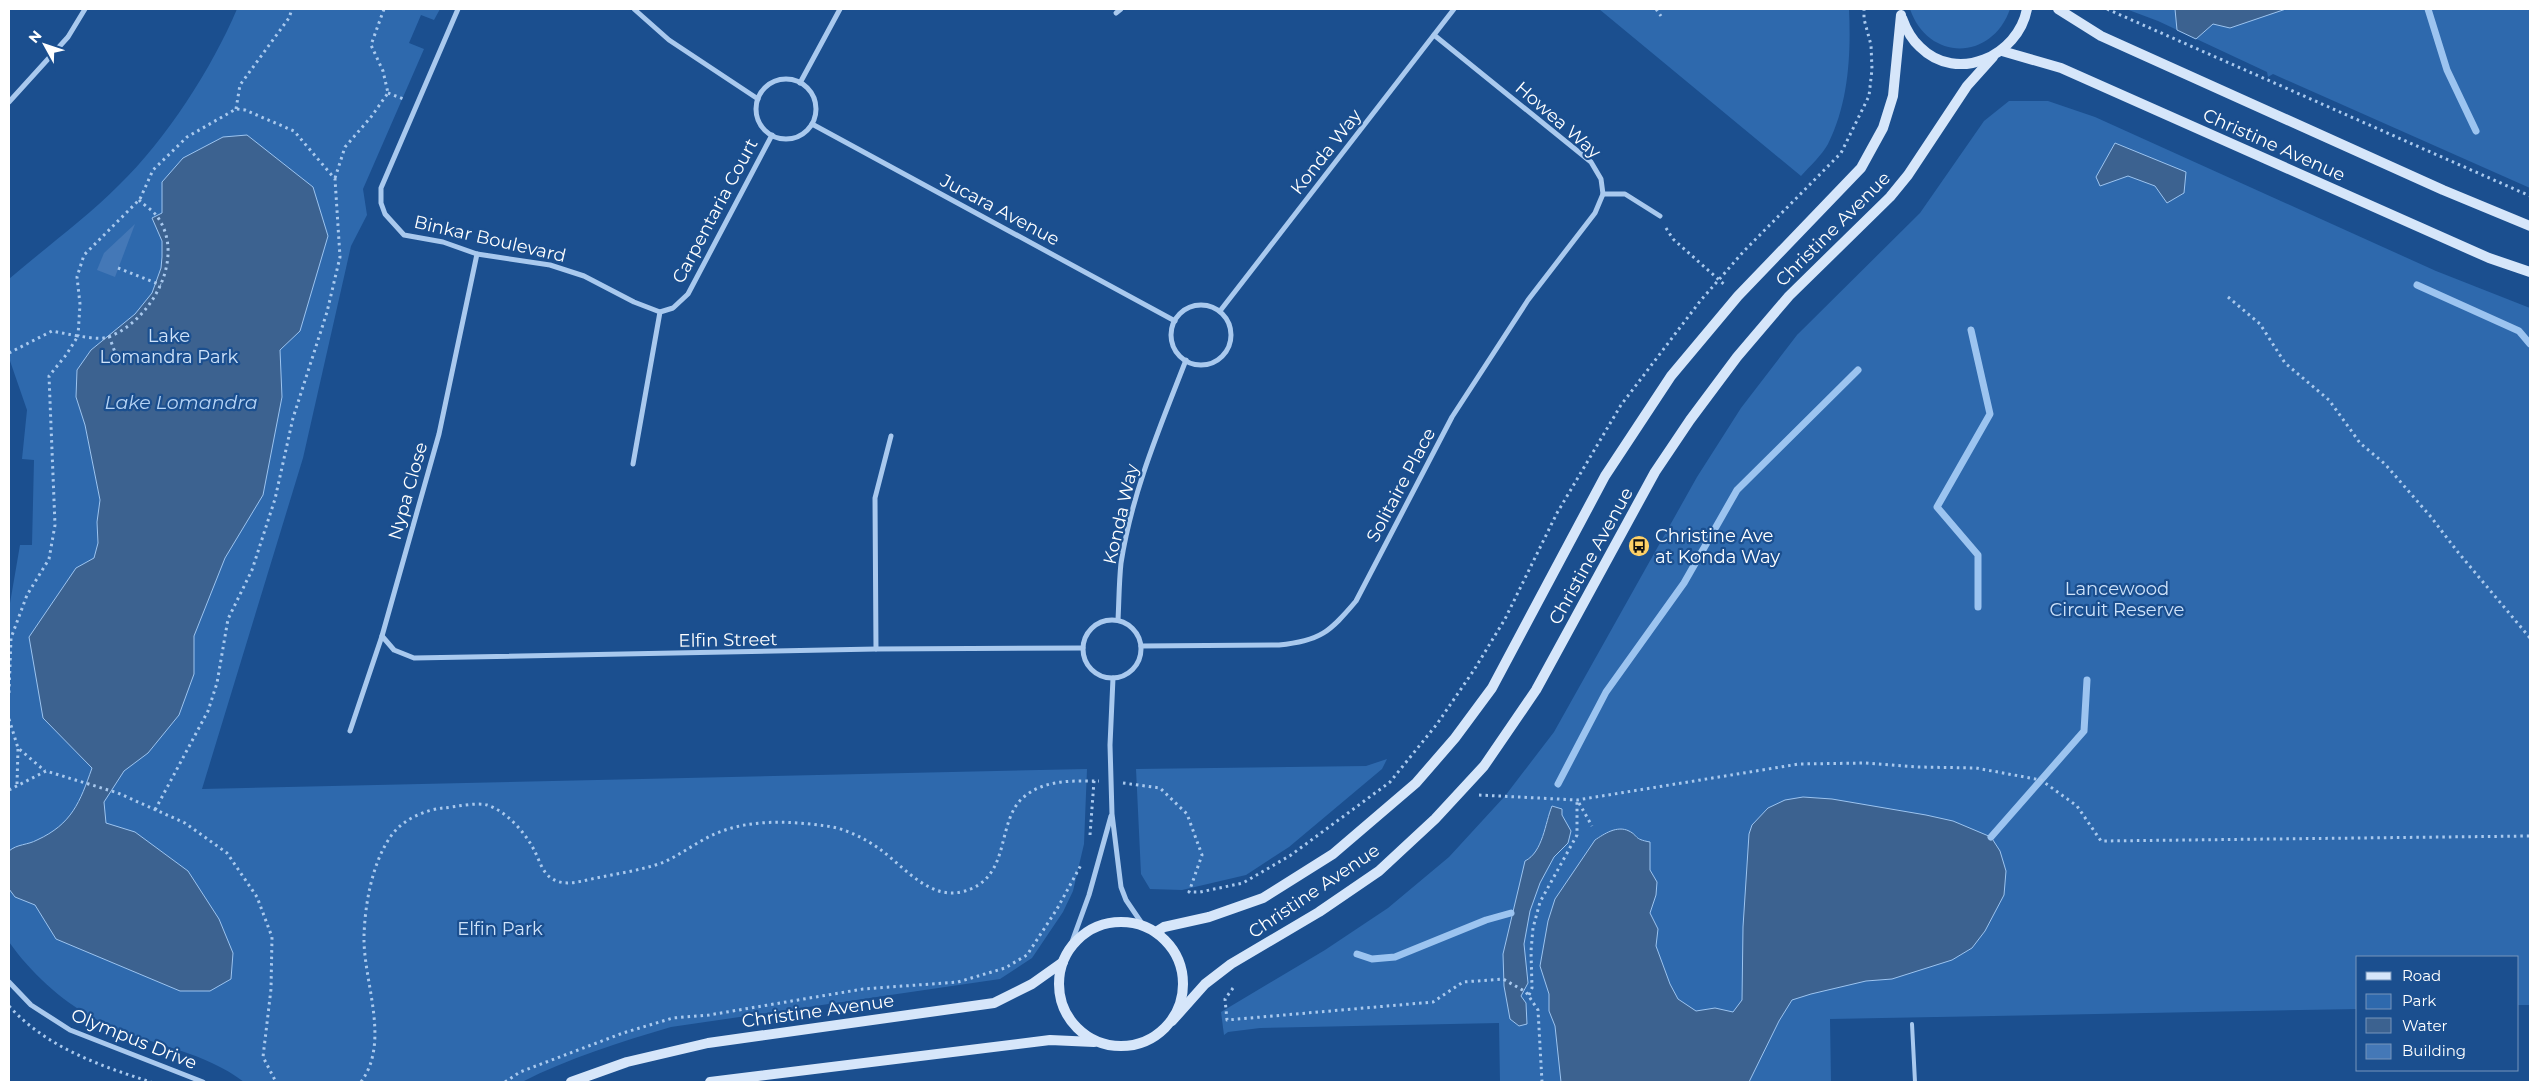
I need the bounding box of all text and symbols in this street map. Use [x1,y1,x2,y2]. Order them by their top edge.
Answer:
north arrow [20,20,70,70]
text: N [25,27,46,47]
street label: Howea Way [1511,77,1605,163]
street label: Christine Avenue [2199,104,2349,186]
street label: Konda Way [1286,105,1366,199]
street label: Carpentaria Court [668,135,762,287]
street label: Christine Avenue [1771,167,1895,291]
street label: Jucara Avenue [936,169,1063,251]
street label: Binkar Boulevard [412,211,568,267]
park label: Lake Lomandra Park [100,325,239,368]
water label: Lake Lomandra [104,391,258,414]
street label: Solitaire Place [1362,424,1440,546]
street label: Nypa Close [384,440,432,542]
street label: Konda Way [1099,461,1143,566]
street label: Christine Avenue [1544,483,1638,628]
place label: Christine Ave at Konda Way [1655,525,1780,568]
bus stop icon: Christine Ave at Konda Way [1627,534,1651,558]
park label: Lancewood Circuit Reserve [2050,578,2185,621]
street label: Elfin Street [678,628,778,652]
street label: Christine Avenue [1244,839,1384,943]
park label: Elfin Park [457,918,543,940]
legend [2356,956,2519,1071]
text: Road [2402,966,2441,985]
street label: Christine Avenue [740,989,896,1033]
text: Park [2402,991,2436,1010]
street label: Olympus Drive [68,1004,200,1074]
text: Water [2402,1016,2448,1035]
text: Building [2402,1041,2466,1060]

